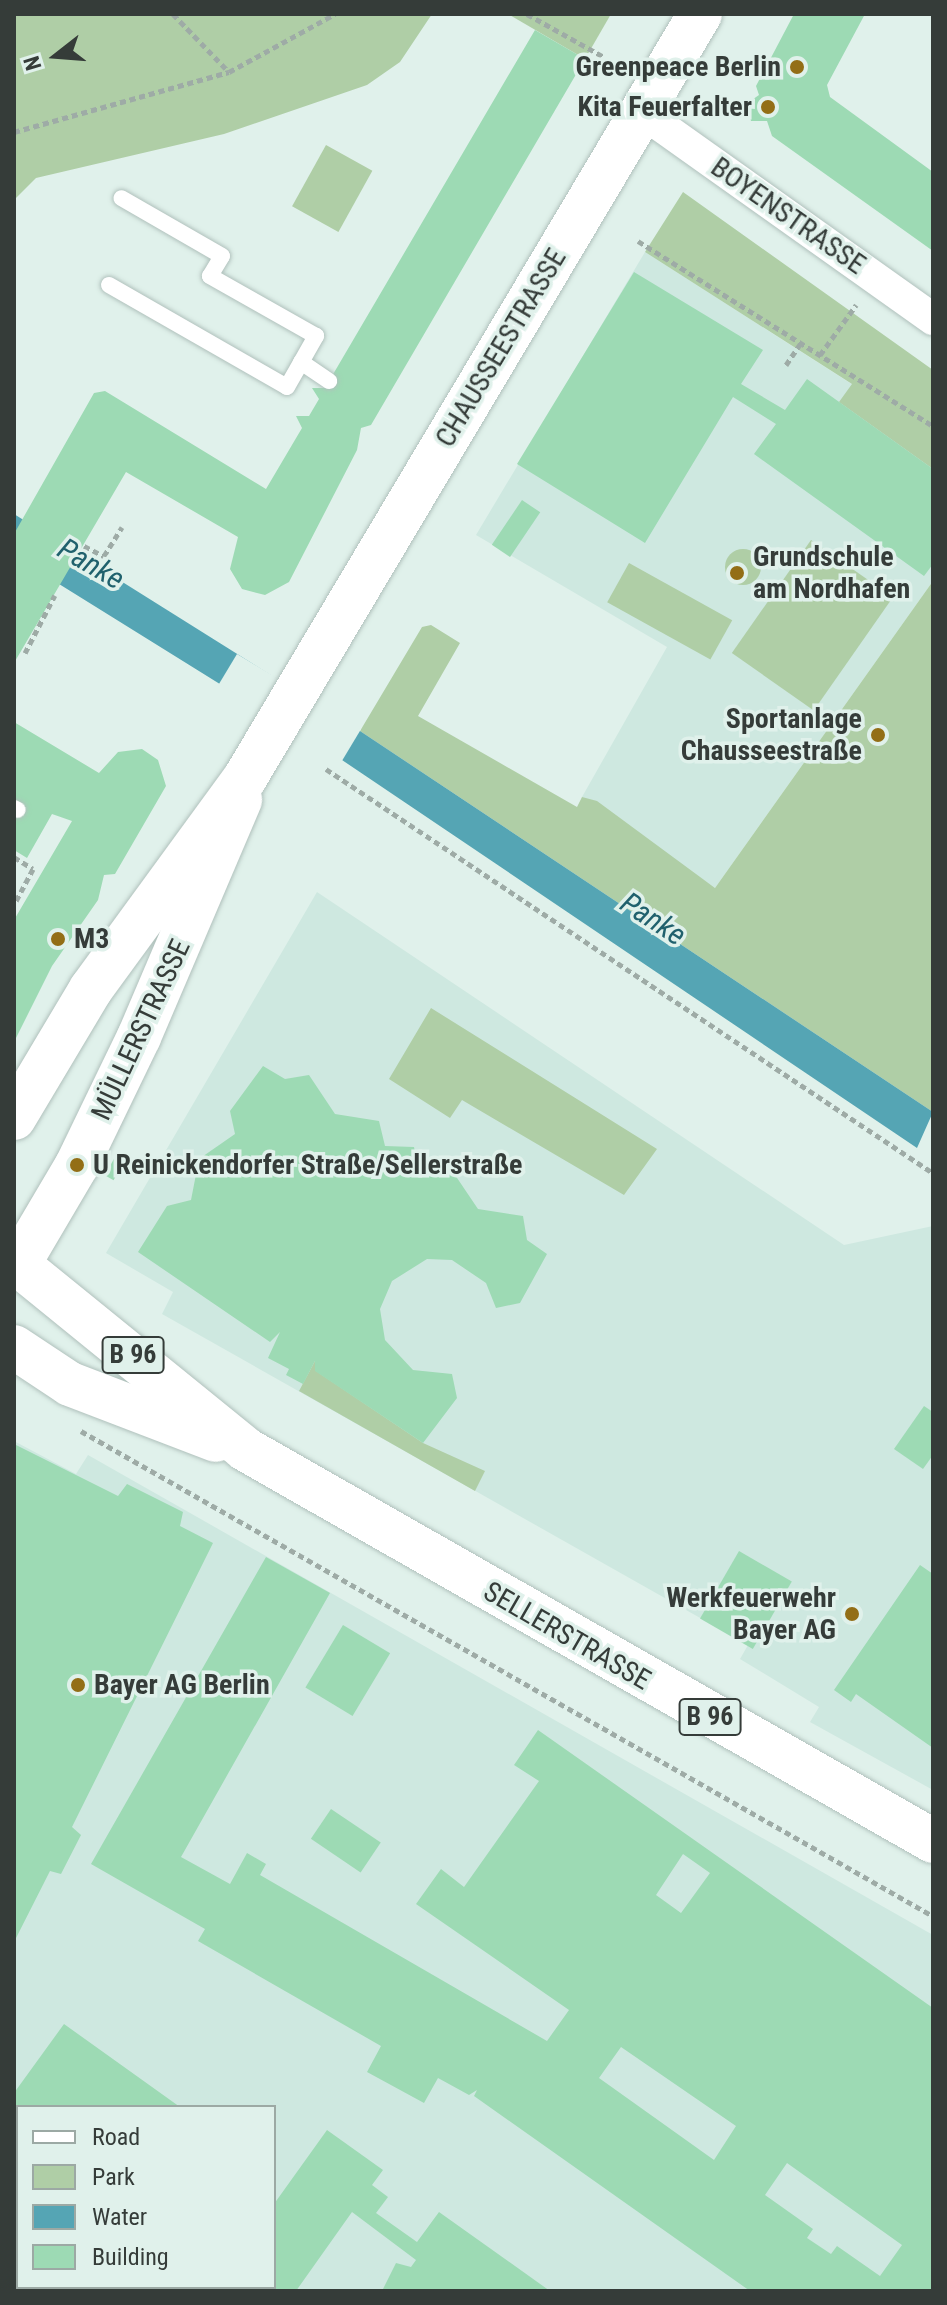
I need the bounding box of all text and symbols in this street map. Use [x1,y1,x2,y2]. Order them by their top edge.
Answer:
north arrow [16,16,96,96]
place label: Greenpeace Berlin [576,50,781,84]
text: N [19,53,46,73]
marker: Greenpeace Berlin [788,58,806,76]
place label: Kita Feuerfalter [577,90,752,124]
marker: Kita Feuerfalter [759,98,777,116]
street label: BOYENSTRASSE [704,150,872,282]
street label: CHAUSSEESTRASSE [429,243,573,453]
water label: Panke [51,531,131,597]
place label: Grundschule am Nordhafen [753,540,910,606]
marker: Grundschule am Nordhafen [728,564,746,582]
place label: Sportanlage Chausseestraße [681,702,862,768]
marker: Sportanlage Chausseestraße [869,726,887,744]
water label: Panke [614,885,692,953]
place label: M3 [74,922,109,956]
marker: M3 [49,930,67,948]
street label: MÜLLERSTRASSE [84,934,198,1126]
place label: U Reinickendorfer Straße/Sellerstraße [93,1148,522,1182]
marker: U Reinickendorfer Straße/Sellerstraße [68,1156,86,1174]
road number: B 96 [101,1333,165,1377]
street label: SELLERSTRASSE [478,1575,656,1697]
place label: Werkfeuerwehr Bayer AG [666,1581,836,1647]
marker: Werkfeuerwehr Bayer AG [843,1605,861,1623]
place label: Bayer AG Berlin [94,1668,270,1702]
marker: Bayer AG Berlin [69,1676,87,1694]
road number: B 96 [678,1695,742,1739]
legend [16,2105,276,2289]
text: Road [92,2123,140,2151]
text: Park [92,2163,135,2191]
text: Water [92,2203,147,2231]
text: Building [92,2243,169,2271]

